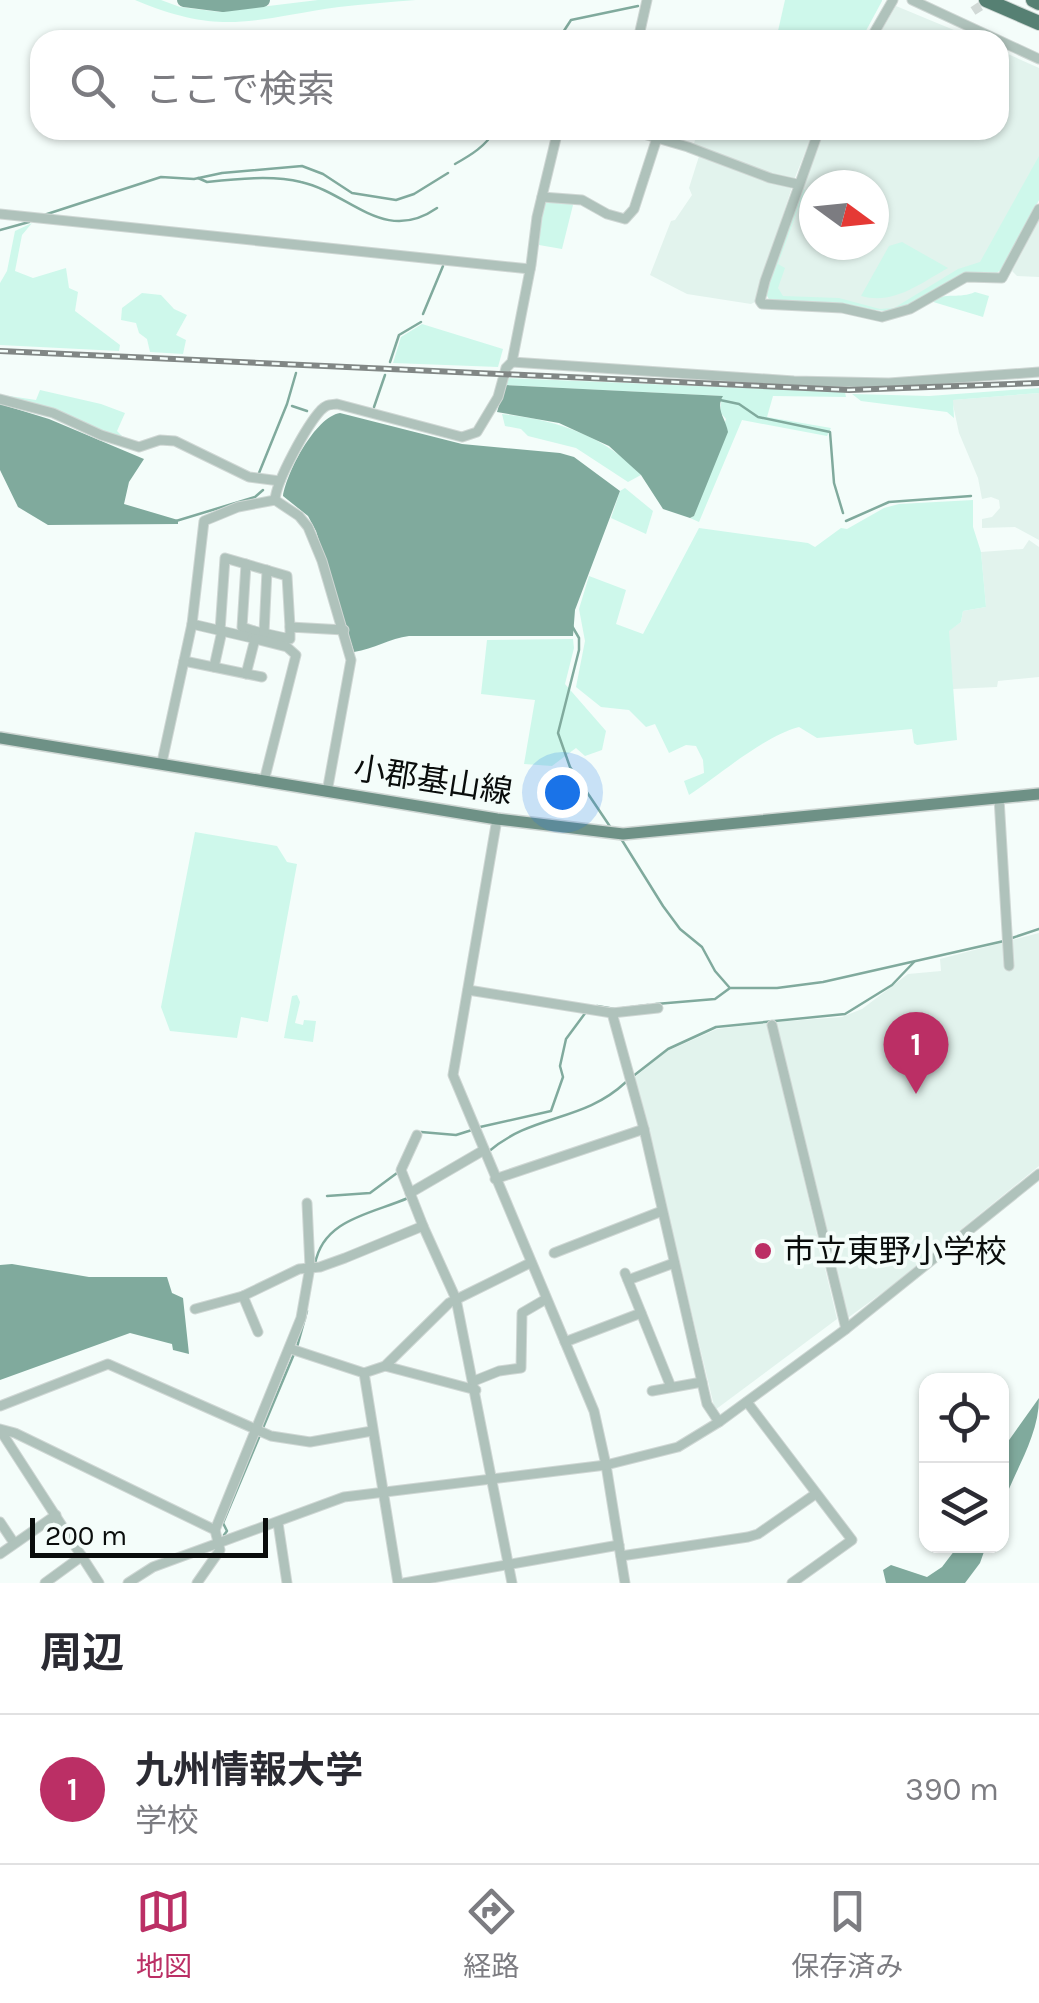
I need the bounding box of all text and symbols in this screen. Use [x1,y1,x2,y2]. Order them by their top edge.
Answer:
search box [30,30,1009,140]
icon: search [65,58,120,113]
text: ここで検索 [145,67,335,112]
north arrow [799,170,889,260]
street label: 小郡基山線 [351,750,515,811]
your location [537,767,588,818]
pin: 1 [884,1012,948,1094]
place label: 市立東野小学校 [783,1233,1007,1270]
marker: 市立東野小学校 [752,1240,774,1262]
map controls [919,1373,1009,1553]
button: locate [919,1373,1009,1463]
button: layers [919,1463,1009,1553]
scale bar [30,1513,268,1558]
text: 200 m [45,1519,127,1552]
text: 周辺 [40,1628,124,1678]
text: 九州情報大学 [135,1748,363,1793]
text: 1 [67,1771,78,1808]
text: 390 m [905,1771,999,1808]
text: 学校 [135,1802,199,1839]
tab: 地図 [136,1884,192,1984]
tab: 経路 [463,1884,519,1984]
tab: 保存済み [791,1884,903,1984]

